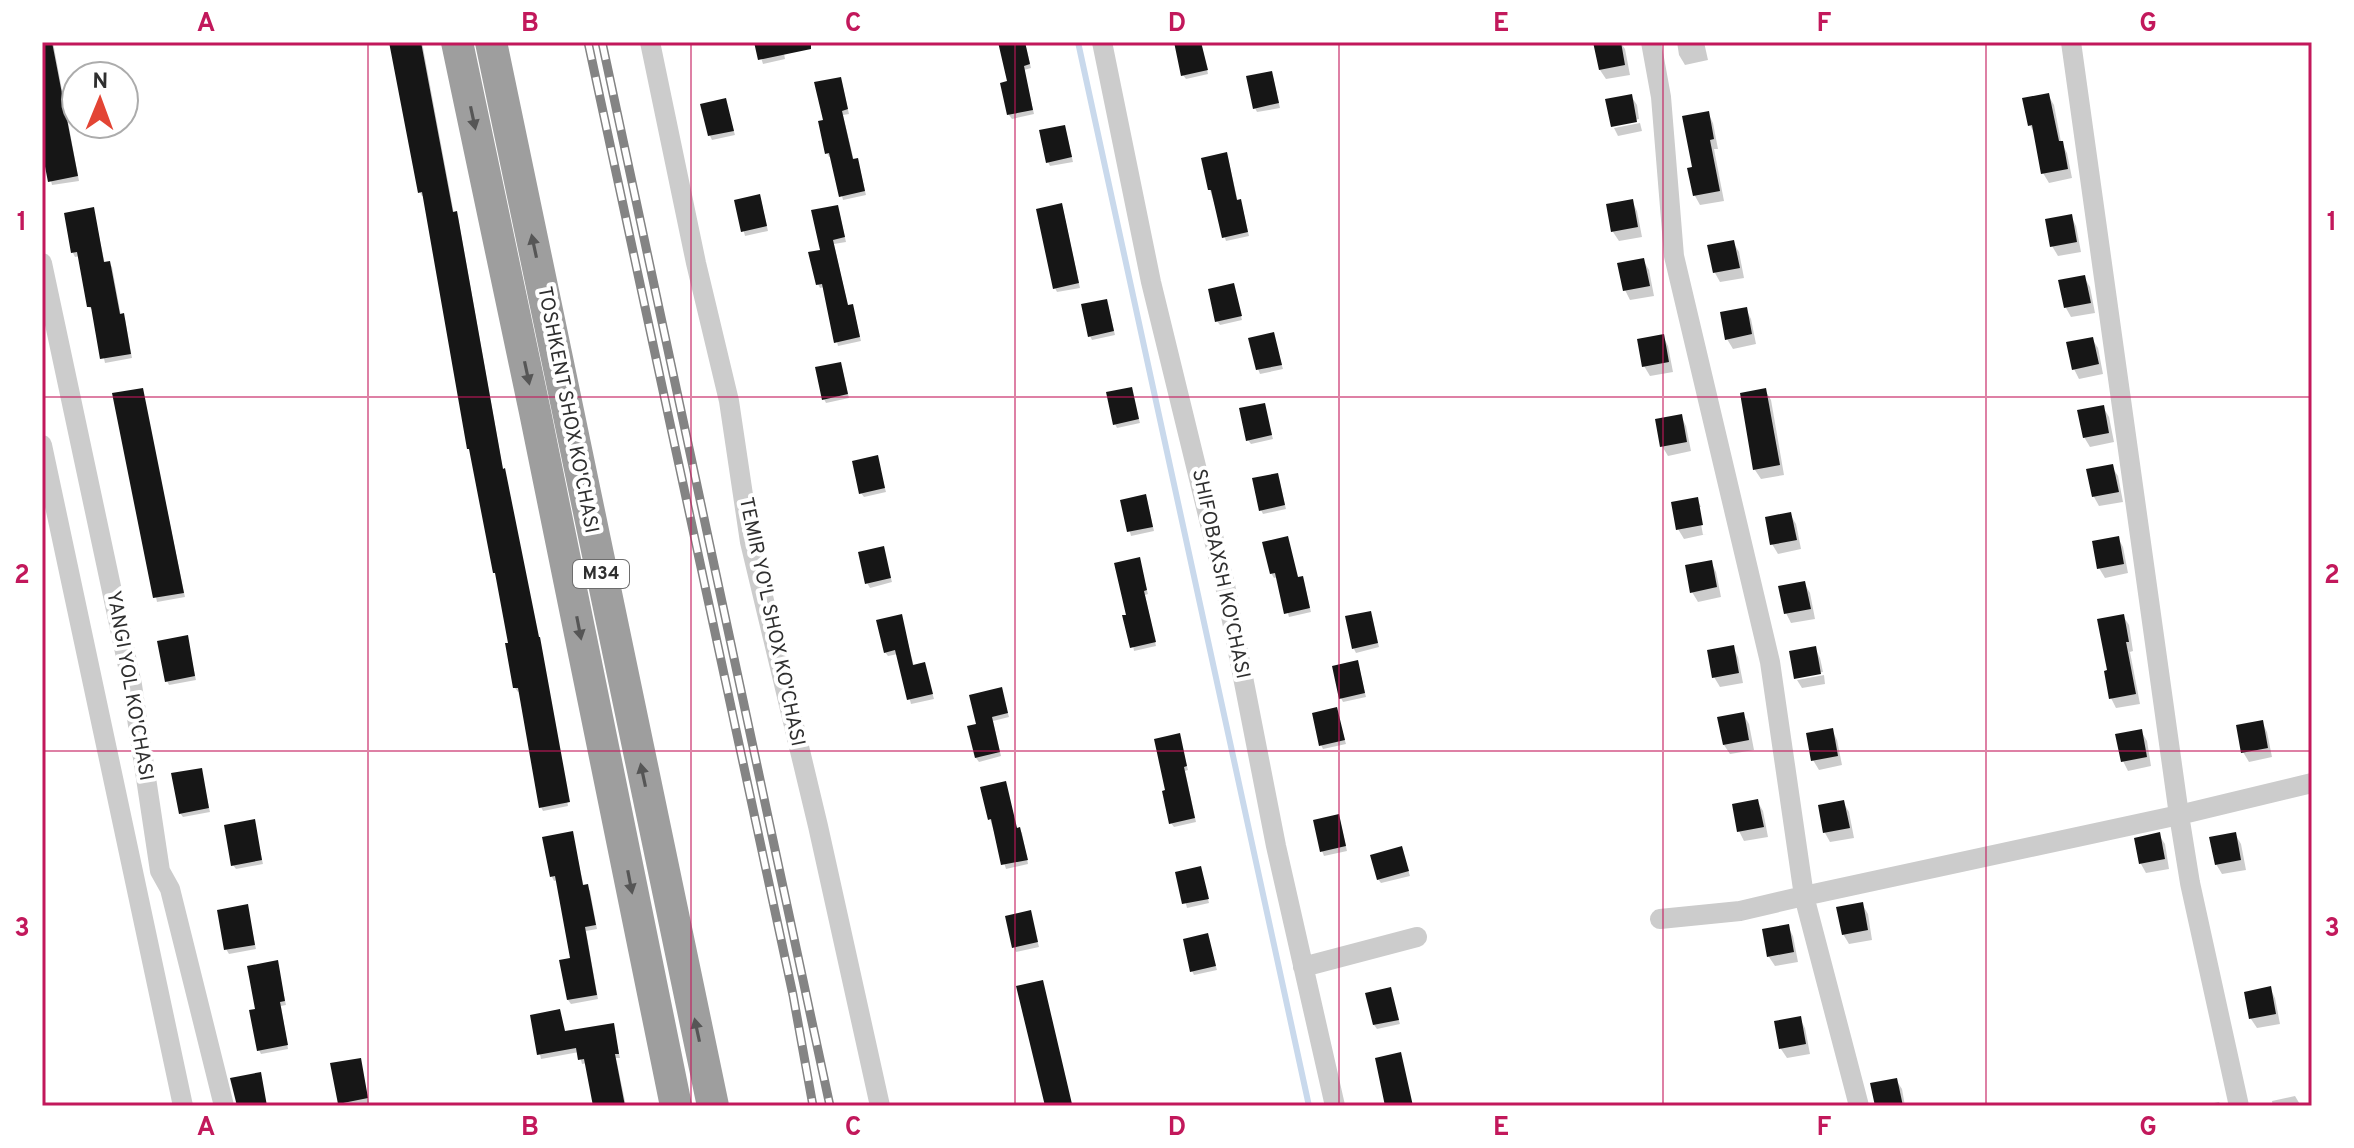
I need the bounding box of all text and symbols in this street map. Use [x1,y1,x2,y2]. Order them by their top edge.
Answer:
text: A [197,8,215,41]
text: B [521,8,539,41]
text: C [845,8,861,41]
text: D [1168,8,1186,41]
text: E [1493,8,1509,41]
text: F [1817,8,1832,41]
text: G [2139,8,2157,41]
north arrow [60,60,140,140]
text: N [92,69,108,96]
one-way arrow [467,106,480,131]
text: 1 [17,207,27,240]
text: 1 [2327,207,2337,240]
one-way arrow [527,234,540,259]
street label: TOSHKENT SHOX KO'CHASI [530,284,604,536]
one-way arrow [521,360,534,385]
street label: SHIFOBAXSH KO'CHASI [1185,467,1255,681]
street label: TEMIR YO'L SHOX KO'CHASI [732,495,810,749]
text: 2 [14,560,30,593]
road number: M34 [573,560,629,588]
text: 2 [2324,560,2340,593]
street label: YANGI YOL KO'CHASI [99,589,159,783]
one-way arrow [573,615,585,640]
one-way arrow [636,763,649,788]
one-way arrow [625,870,637,895]
text: 3 [14,913,30,946]
text: 3 [2324,913,2340,946]
one-way arrow [690,1017,703,1042]
text: A [197,1112,215,1145]
text: B [521,1112,539,1145]
text: C [845,1112,861,1145]
text: D [1168,1112,1186,1145]
text: E [1493,1112,1509,1145]
text: F [1817,1112,1832,1145]
text: G [2139,1112,2157,1145]

